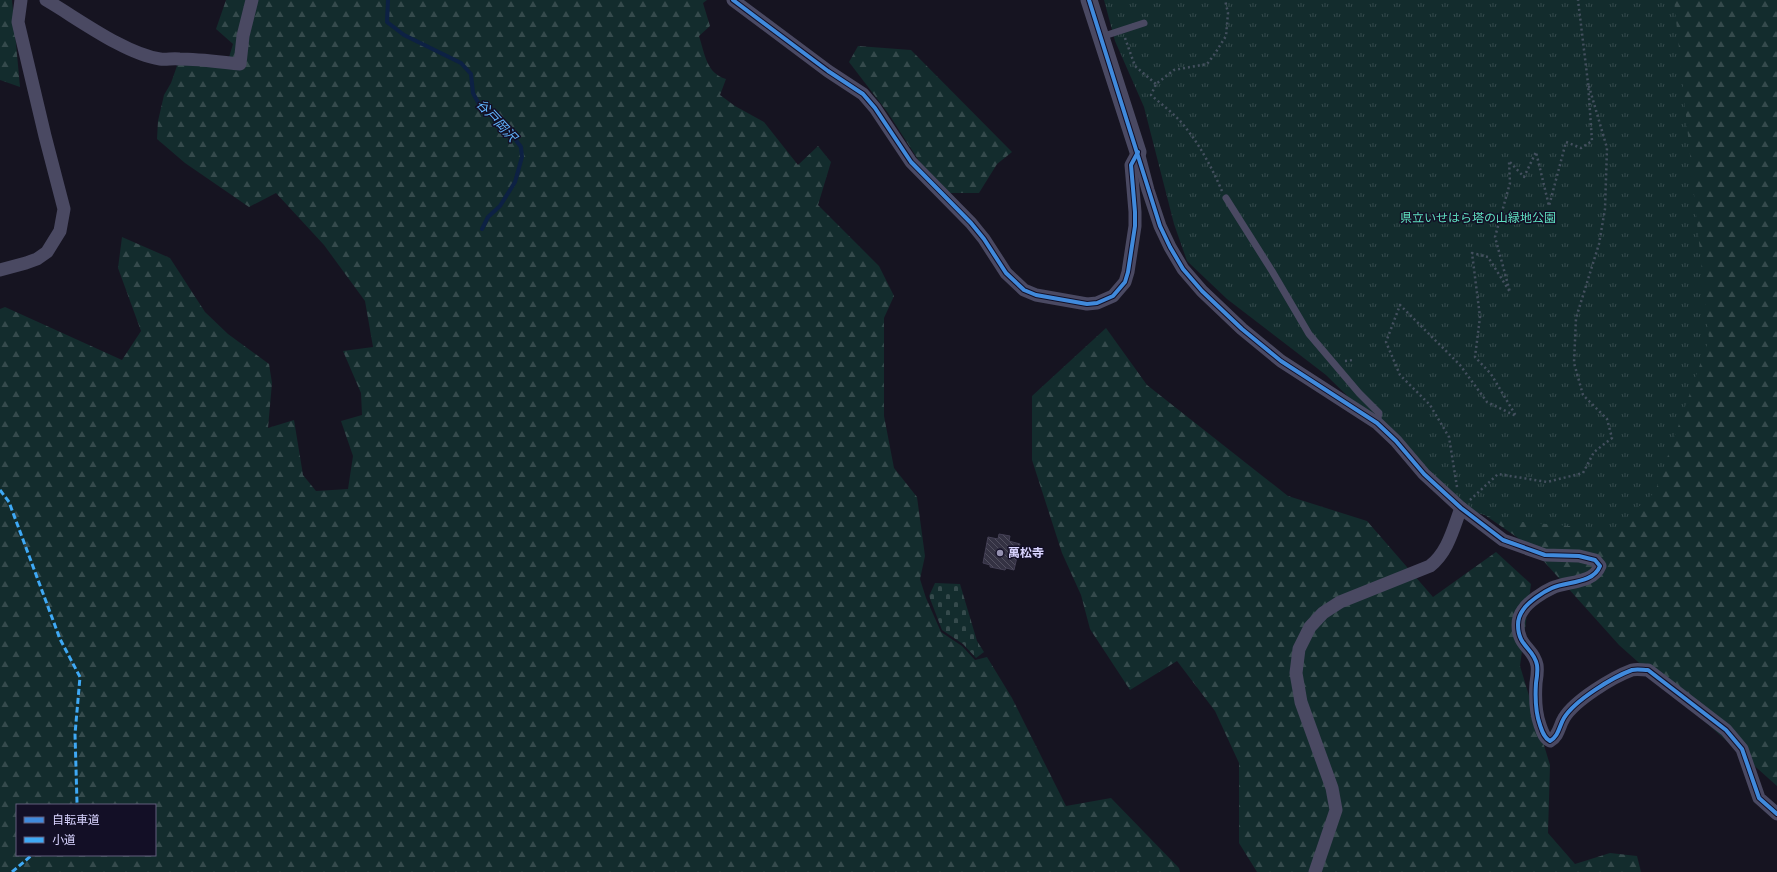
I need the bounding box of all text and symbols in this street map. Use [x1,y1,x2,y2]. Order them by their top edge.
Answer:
water label: 谷戸岡沢 [473,96,522,146]
park label: 県立いせはら塔の山緑地公園 [1400,210,1556,225]
place label: 萬松寺 [1008,545,1044,560]
marker: 萬松寺 [995,548,1005,558]
legend [16,804,156,856]
text: 自転車道 [52,812,100,827]
text: 小道 [52,832,76,847]

